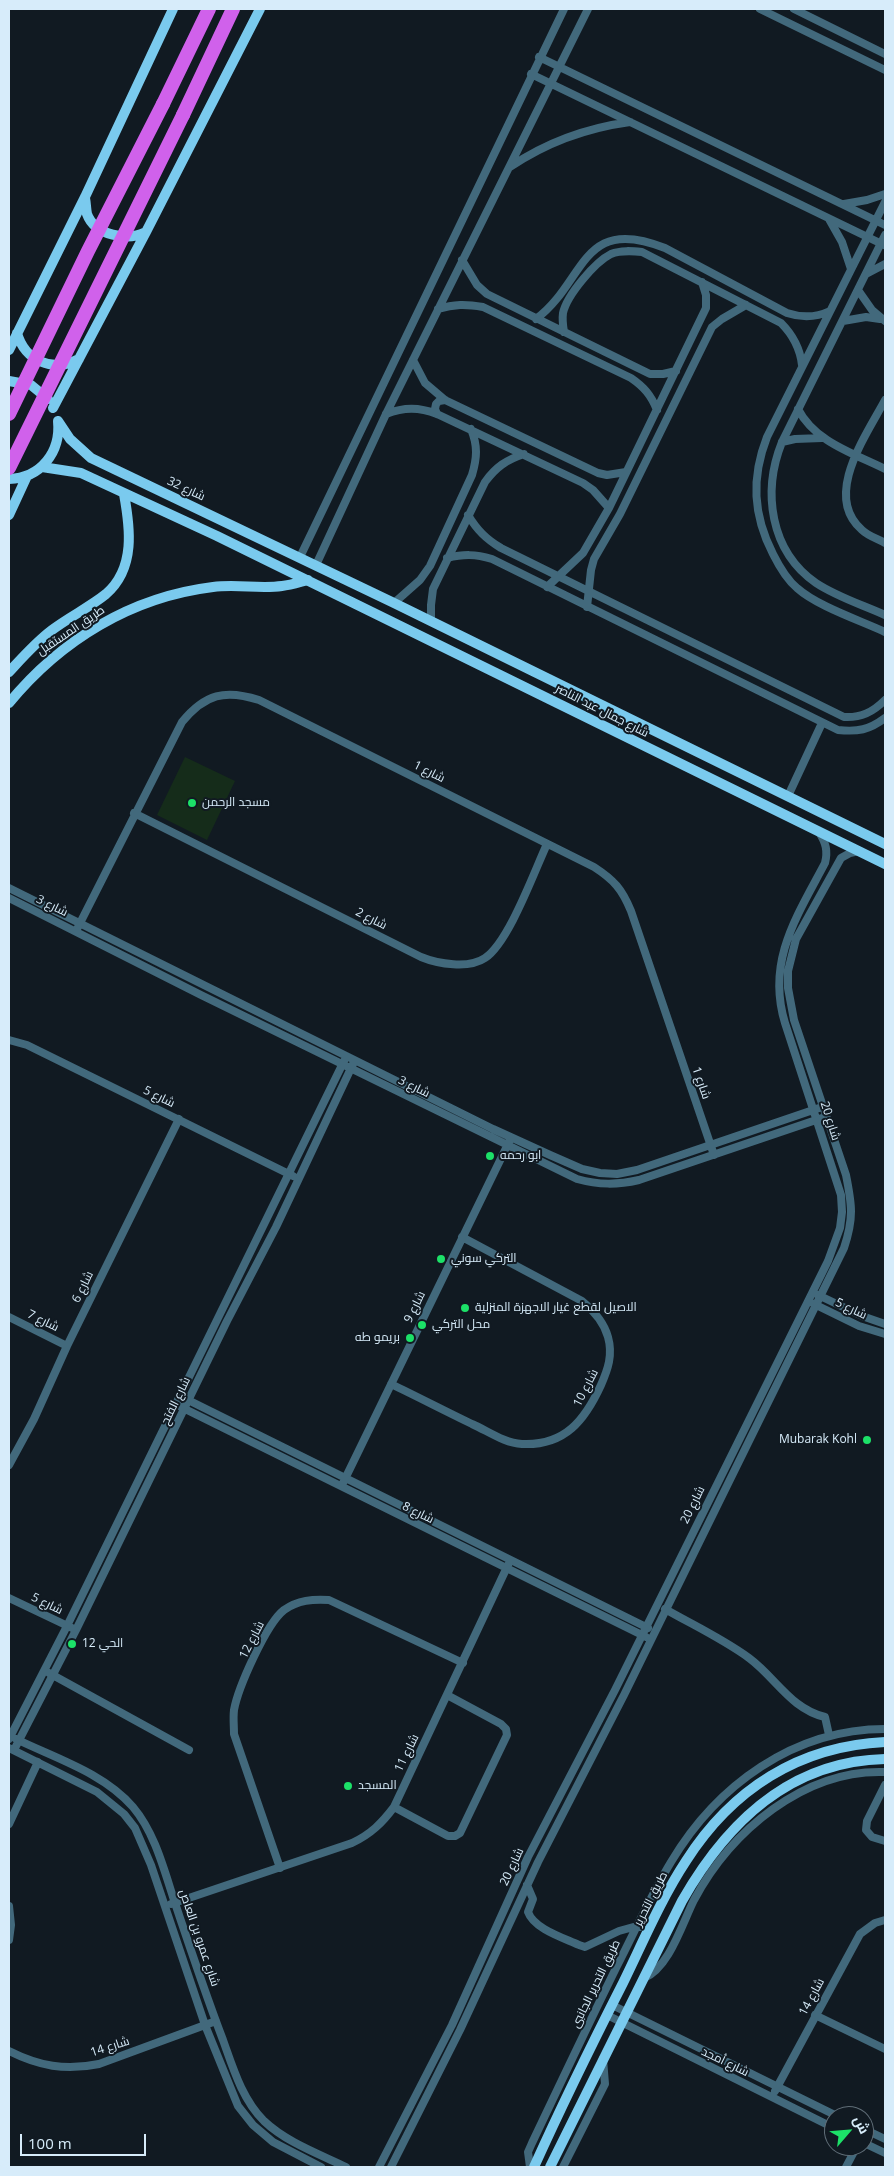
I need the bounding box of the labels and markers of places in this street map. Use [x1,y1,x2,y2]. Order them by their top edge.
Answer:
place label: مسجد الرحمن [202,796,270,810]
marker: مسجد الرحمن [186,797,198,809]
place label: ابو رحمه [500,1149,541,1163]
marker: ابو رحمه [484,1150,496,1162]
place label: التركي سوني [451,1252,517,1266]
marker: التركي سوني [435,1253,447,1265]
place label: الاصيل لقطع غيار الاجهزة المنزلية [475,1301,637,1315]
marker: الاصيل لقطع غيار الاجهزة المنزلية [459,1302,471,1314]
place label: محل التركي [432,1318,490,1332]
marker: محل التركي [416,1319,428,1331]
place label: بريمو طه [355,1331,400,1345]
marker: بريمو طه [404,1332,416,1344]
place label: Mubarak Kohl [779,1433,857,1447]
marker: Mubarak Kohl [861,1434,873,1446]
place label: الحي 12 [82,1637,123,1651]
marker: الحي 12 [66,1638,78,1650]
place label: المسجد [358,1779,397,1793]
marker: المسجد [342,1780,354,1792]

